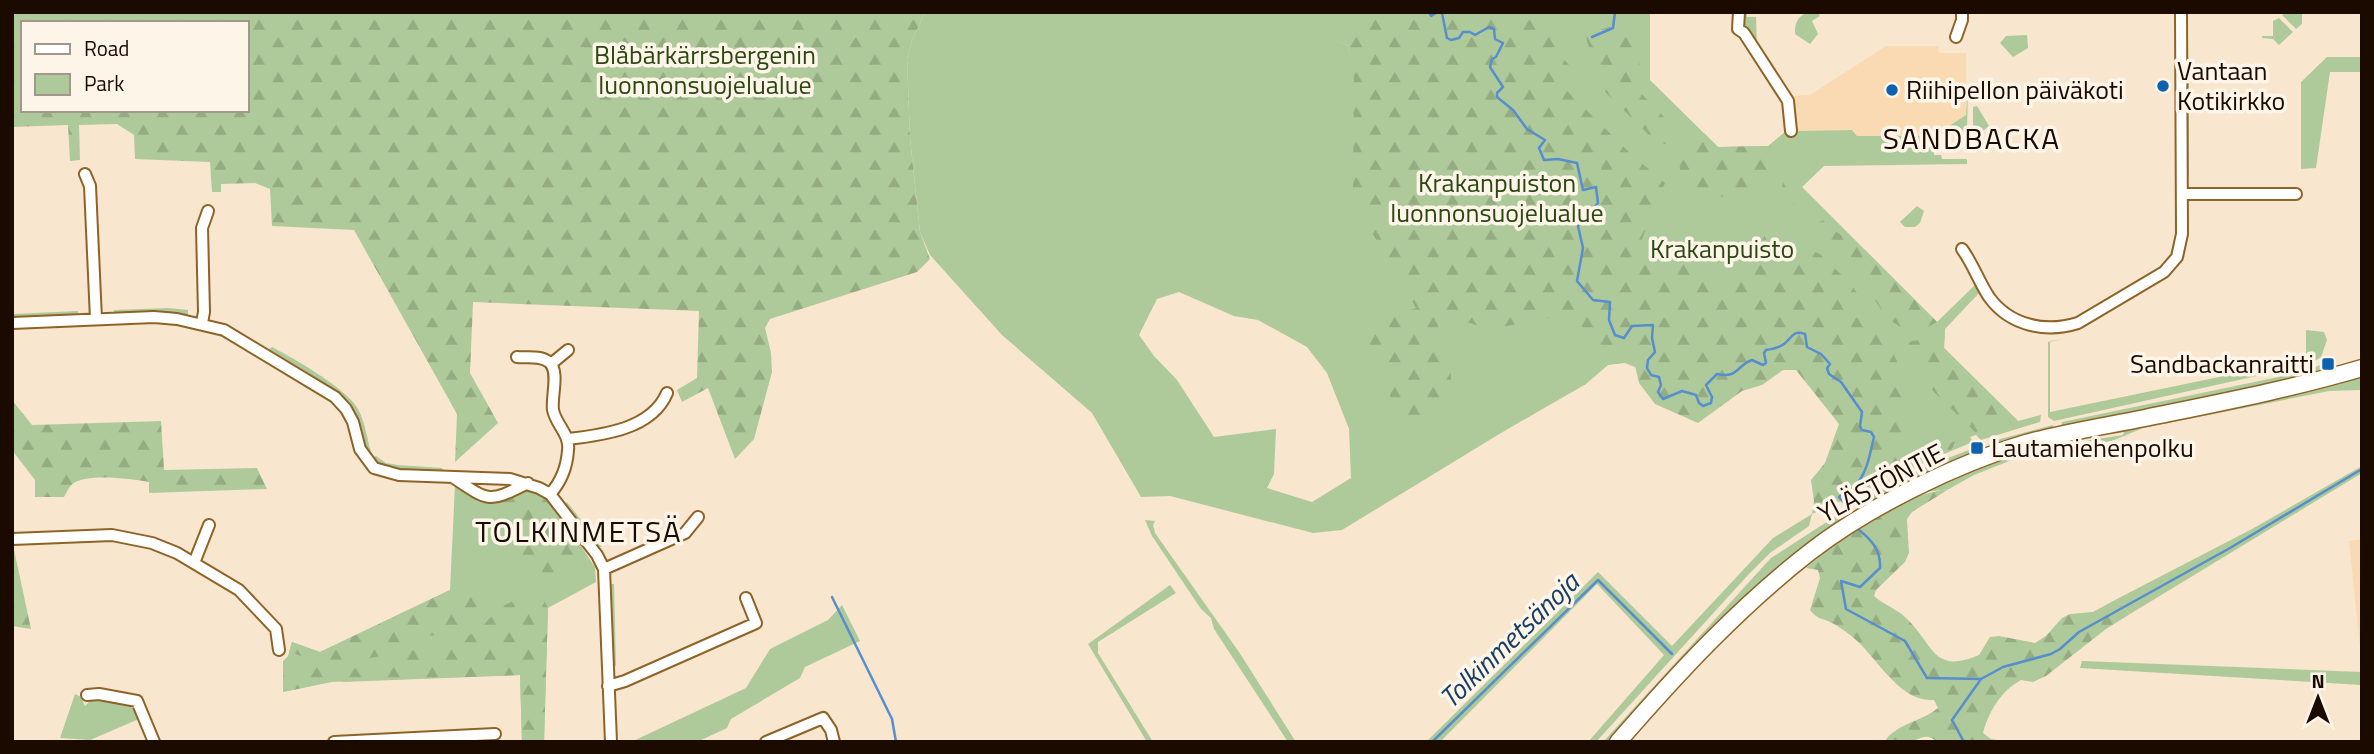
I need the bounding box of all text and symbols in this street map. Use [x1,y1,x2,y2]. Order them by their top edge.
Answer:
legend [21,21,248,112]
text: Road [84,32,129,64]
park label: Blåbärkärrsbergenin luonnonsuojelualue [594,35,816,104]
place label: Vantaan Kotikirkko [2177,51,2285,120]
text: Park [84,67,124,99]
place label: Riihipellon päiväkoti [1906,70,2124,109]
marker: Vantaan Kotikirkko [2155,78,2171,94]
marker: Riihipellon päiväkoti [1884,82,1900,98]
district label: SANDBACKA [1883,115,2061,161]
park label: Krakanpuiston luonnonsuojelualue [1390,163,1604,232]
park label: Krakanpuisto [1650,229,1794,268]
place label: Sandbackanraitti [2130,344,2314,383]
marker: Sandbackanraitti [2320,356,2336,372]
place label: Lautamiehenpolku [1991,428,2194,467]
street label: YLÄSTÖNTIE [1811,433,1951,532]
marker: Lautamiehenpolku [1969,440,1985,456]
district label: TOLKINMETSÄ [475,508,683,554]
water label: Tolkinmetsänoja [1429,560,1590,718]
north arrow [2283,663,2353,733]
text: N [2311,666,2325,695]

